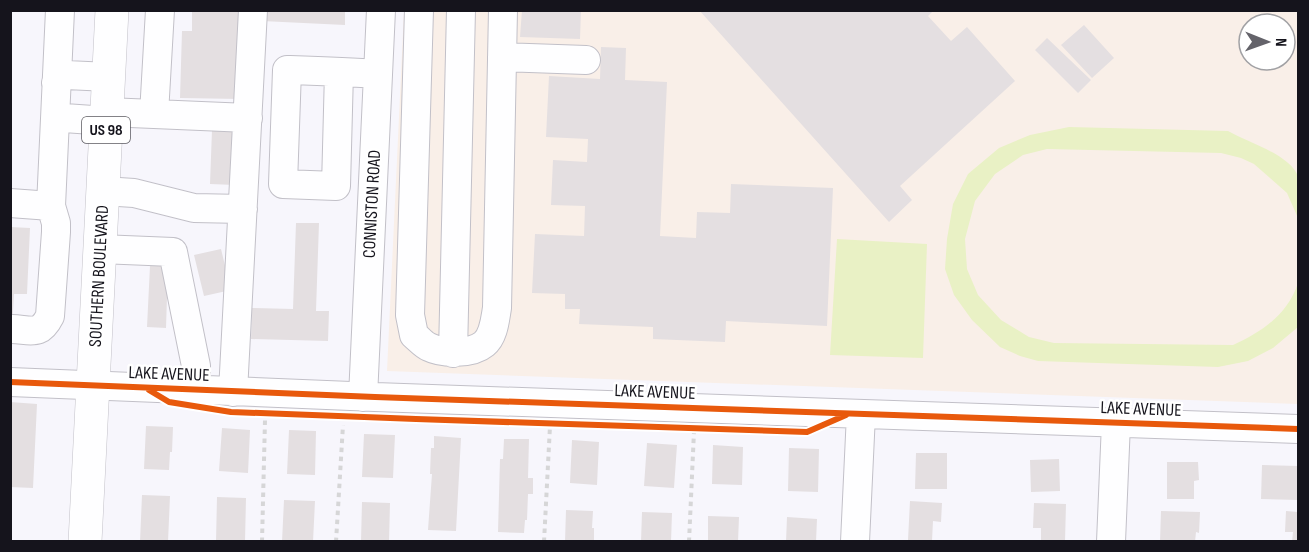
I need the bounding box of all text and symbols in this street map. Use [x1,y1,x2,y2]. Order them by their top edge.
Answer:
north arrow [1237,12,1297,72]
text: N [1271,38,1290,47]
road number: US 98 [82,117,130,143]
street label: CONNISTON ROAD [359,149,385,259]
street label: SOUTHERN BOULEVARD [85,205,113,347]
street label: LAKE AVENUE [128,362,210,386]
street label: LAKE AVENUE [614,380,696,404]
street label: LAKE AVENUE [1100,397,1182,421]

